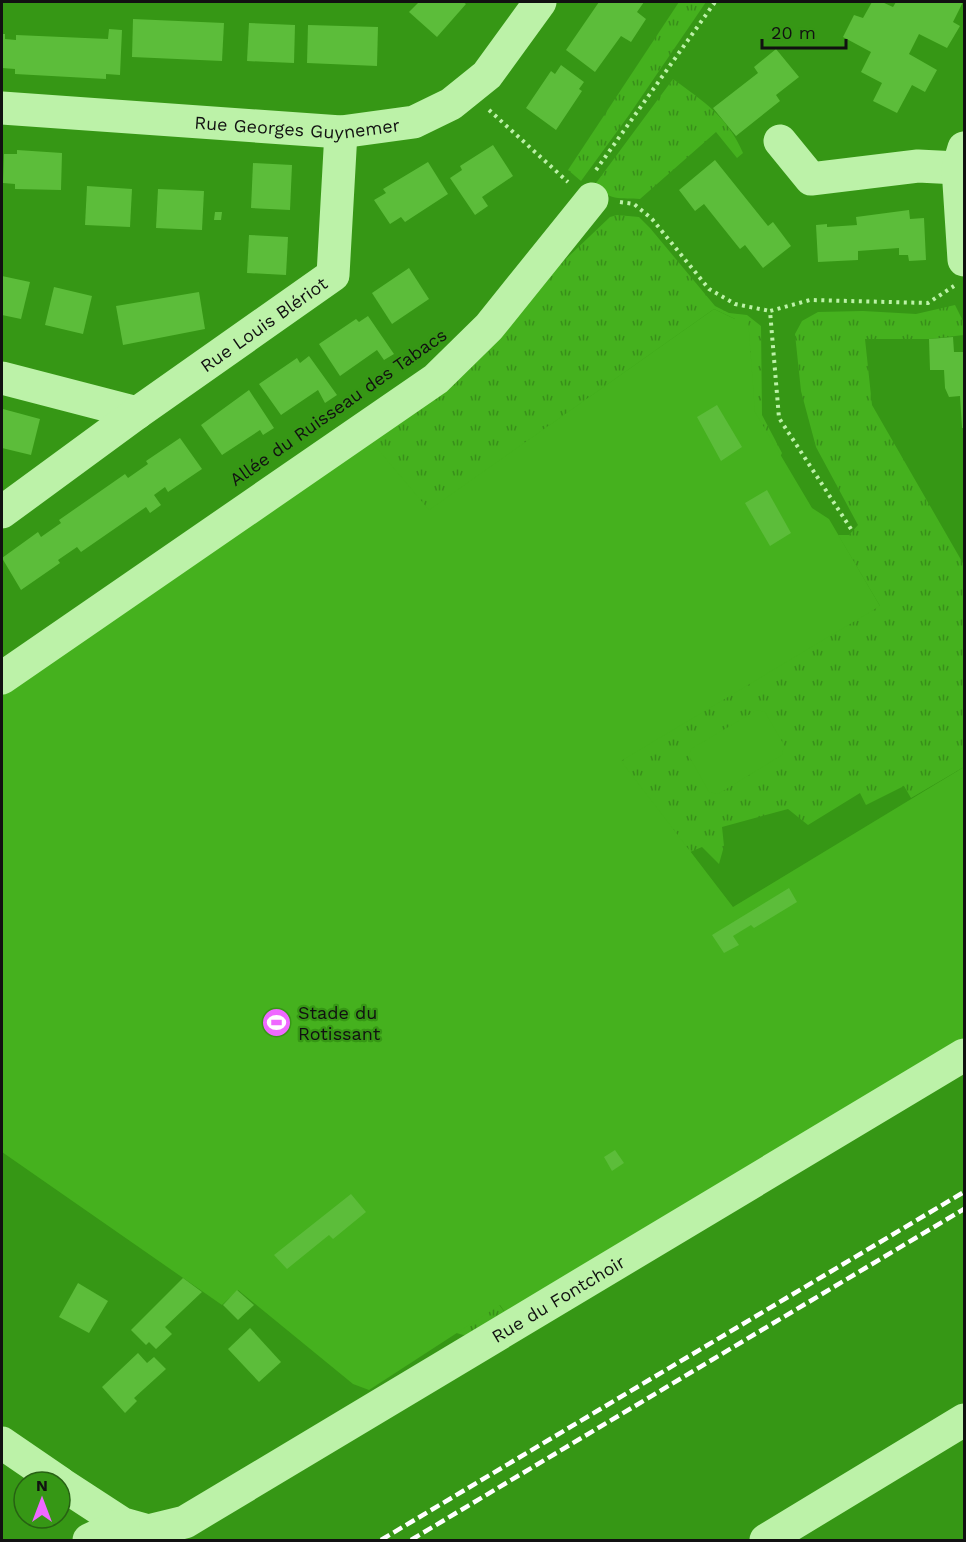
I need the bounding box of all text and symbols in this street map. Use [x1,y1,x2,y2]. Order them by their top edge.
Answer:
scale bar [762,12,846,50]
text: 20 m [771,22,816,43]
street label: Rue Georges Guynemer [194,111,401,143]
street label: Rue Louis Blériot [196,272,331,376]
street label: Allée du Ruisseau des Tabacs [226,324,450,490]
place label: Stade du Rotissant [298,1002,381,1044]
sports icon: Stade du Rotissant [261,1006,293,1038]
street label: Rue du Fontchoir [488,1250,628,1346]
north arrow [12,1470,72,1530]
text: N [36,1476,48,1495]

